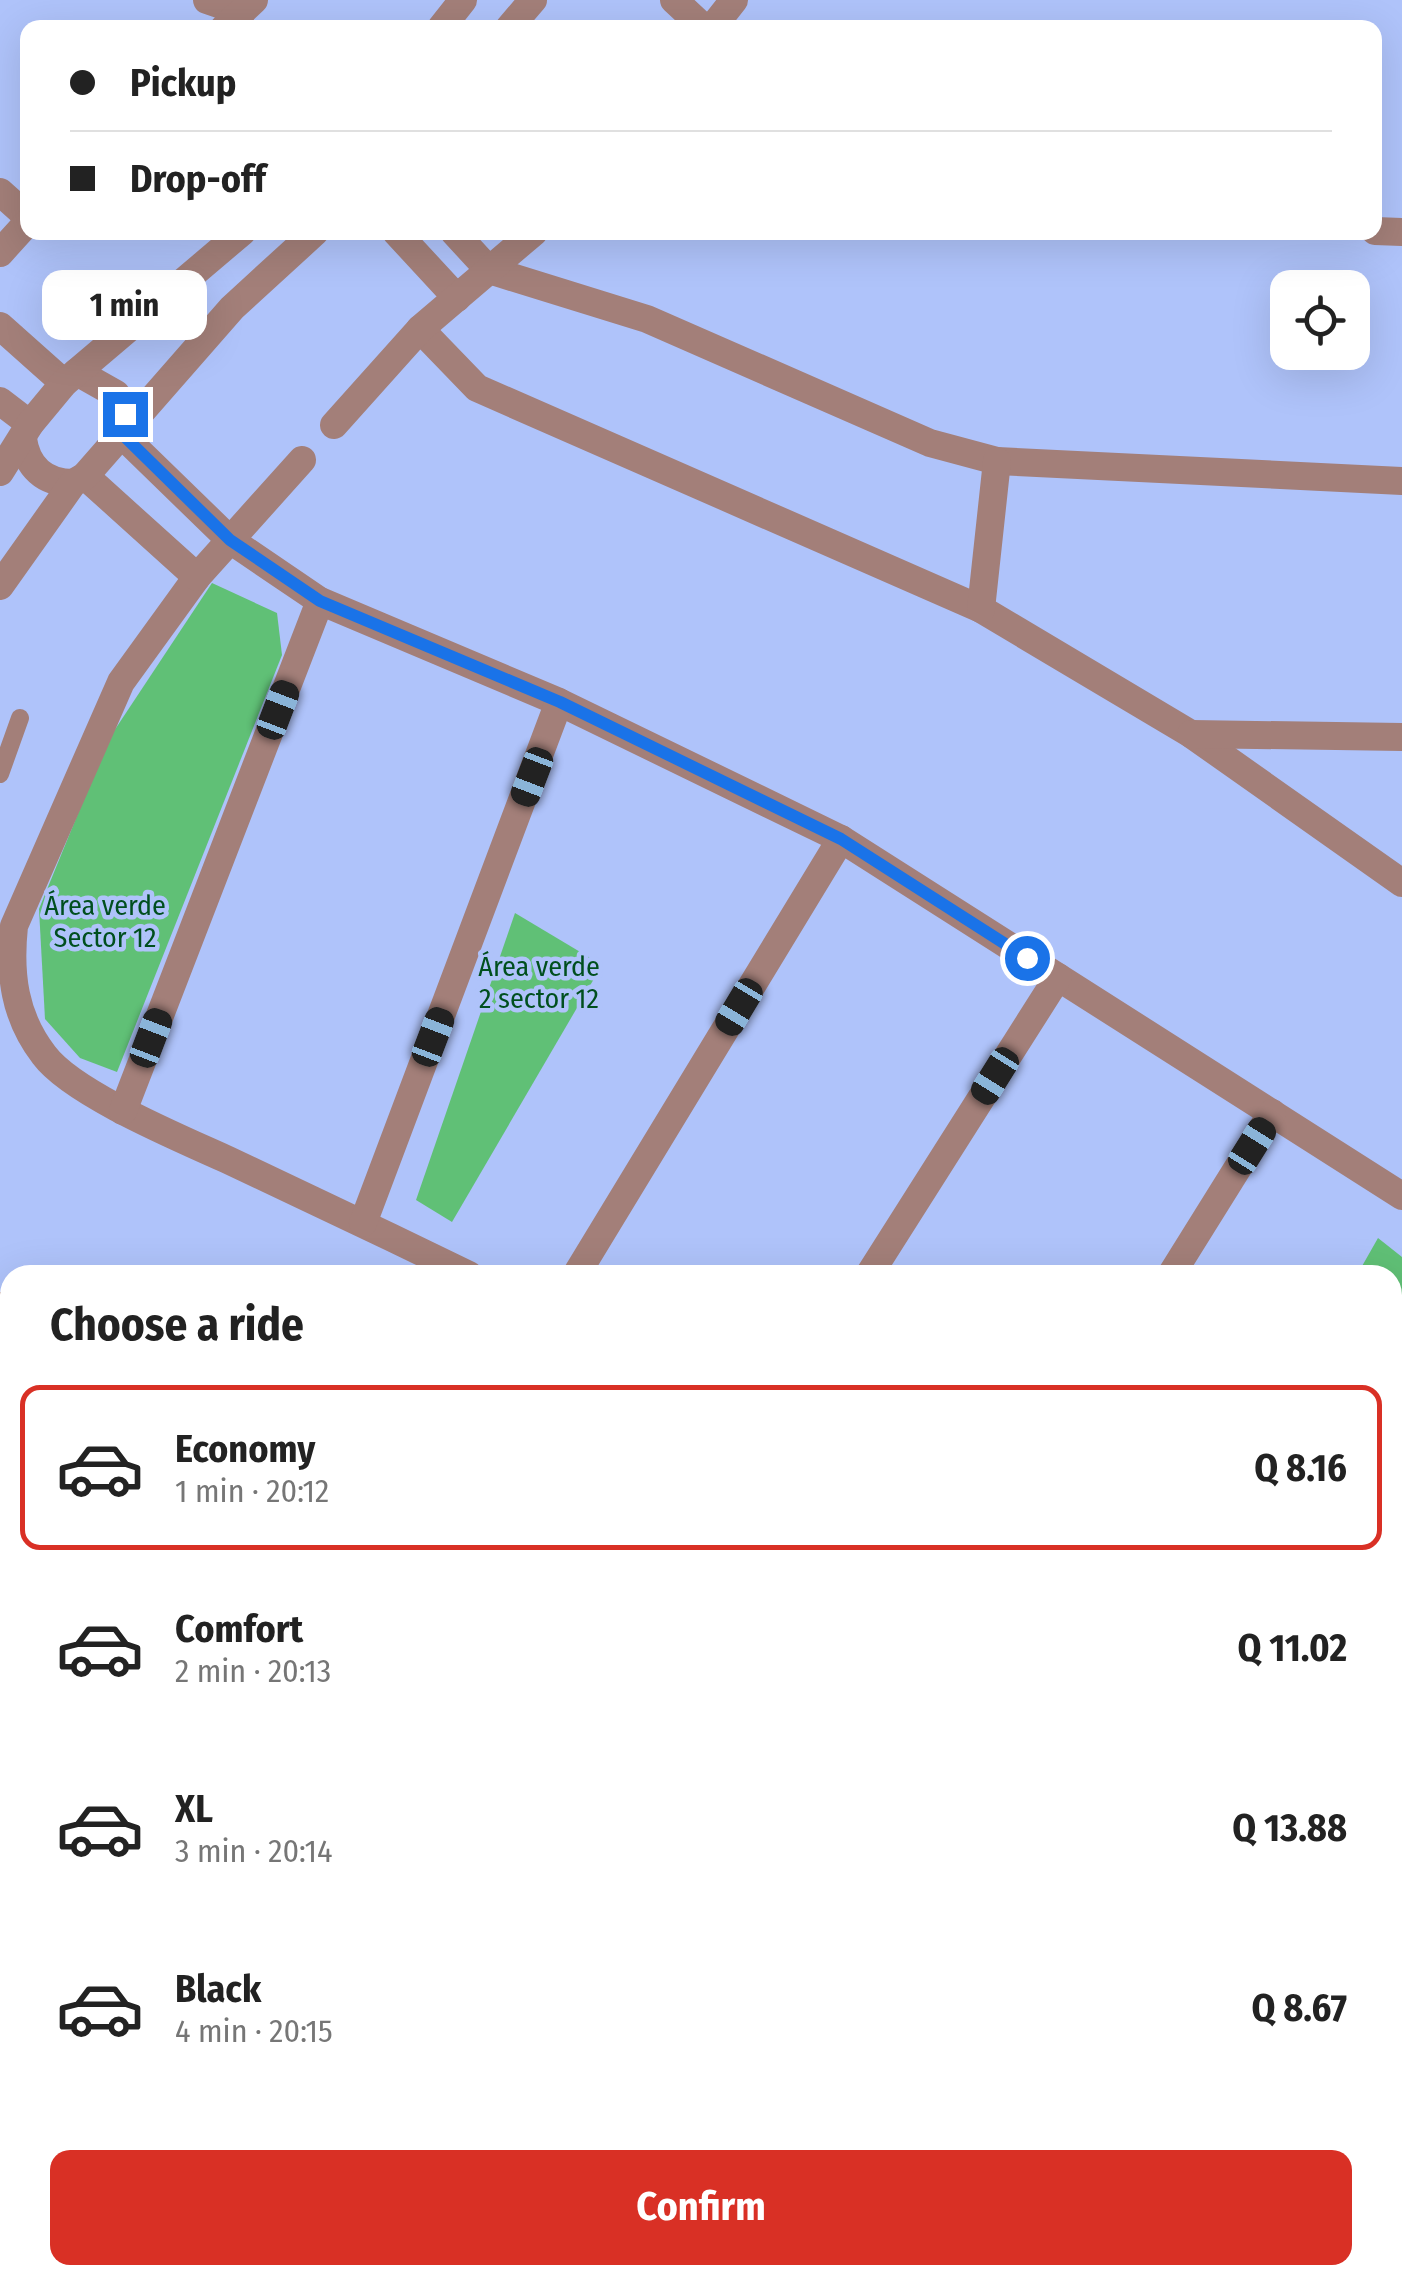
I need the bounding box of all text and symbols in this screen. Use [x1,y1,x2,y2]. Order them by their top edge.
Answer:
text: Pickup [130,60,236,106]
text: Drop-off [130,156,266,202]
callout: 1 min [42,269,208,339]
map controls [1270,270,1370,370]
button: locate [1270,270,1370,370]
text: 1 min [90,286,159,324]
route end [103,392,148,437]
car [253,677,303,743]
car [507,744,557,810]
park label: Área verde Sector 12 [44,889,166,954]
route start [1005,936,1050,981]
park label: Área verde 2 sector 12 [478,950,600,1015]
car [711,974,767,1040]
car [408,1004,458,1070]
car [126,1005,176,1071]
car [966,1043,1024,1109]
car [1223,1113,1281,1179]
text: Choose a ride [50,1298,304,1352]
icon: car [55,1423,145,1513]
text: Economy [175,1426,315,1472]
text: Q 8.16 [1254,1445,1347,1491]
text: 1 min · 20:12 [175,1472,329,1510]
icon: car [55,1603,145,1693]
text: Comfort [175,1606,303,1652]
text: Q 11.02 [1238,1625,1347,1671]
text: 2 min · 20:13 [175,1652,331,1690]
icon: car [55,1783,145,1873]
text: XL [175,1786,213,1832]
text: Q 13.88 [1232,1805,1347,1851]
text: 3 min · 20:14 [175,1832,333,1870]
icon: car [55,1963,145,2053]
text: Black [175,1966,261,2012]
text: Q 8.67 [1251,1985,1347,2031]
text: 4 min · 20:15 [175,2012,333,2050]
button: Confirm [50,2150,1352,2265]

